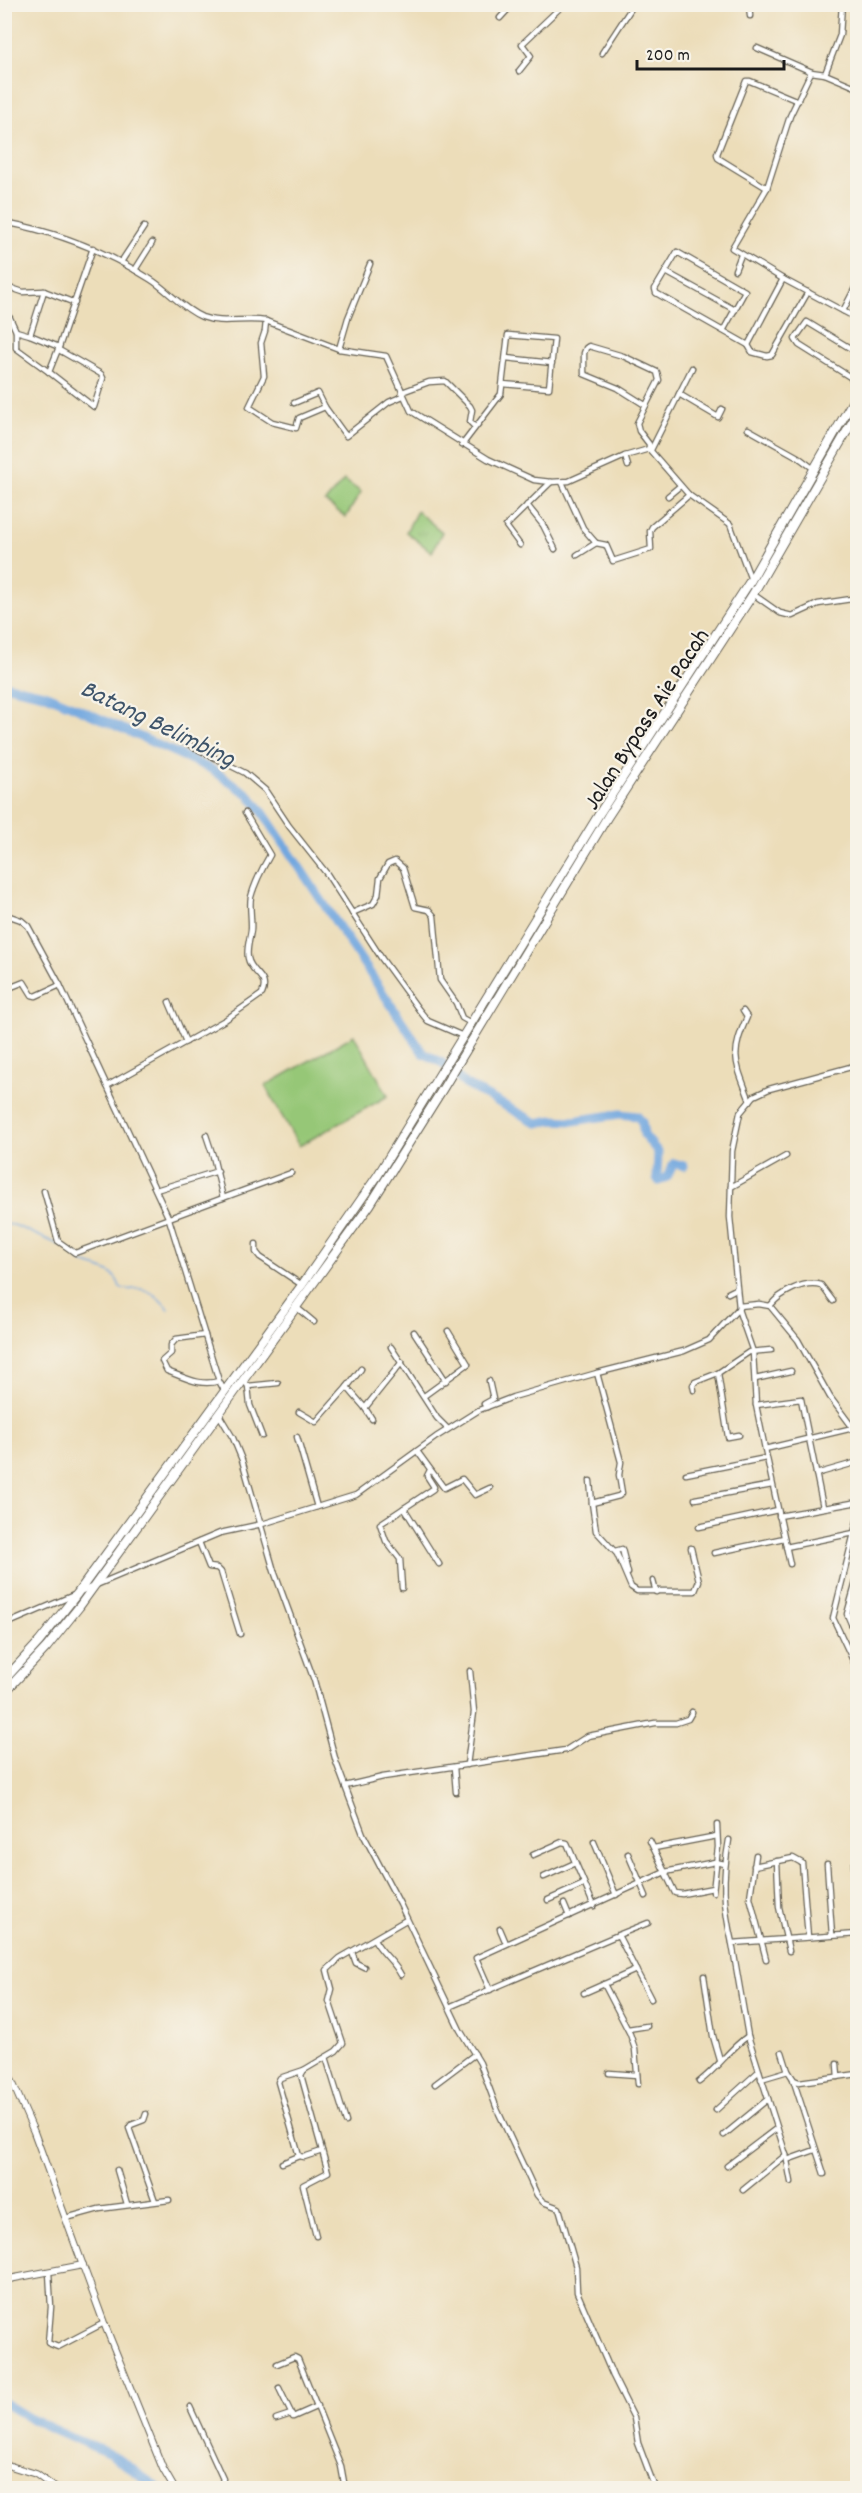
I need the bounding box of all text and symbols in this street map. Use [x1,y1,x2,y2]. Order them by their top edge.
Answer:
scale bar [637,33,784,71]
text: 200 m [646,44,690,69]
street label: Jalan Bypass Aie Pacah [576,623,720,817]
water label: Batang Belimbing [74,672,242,779]

